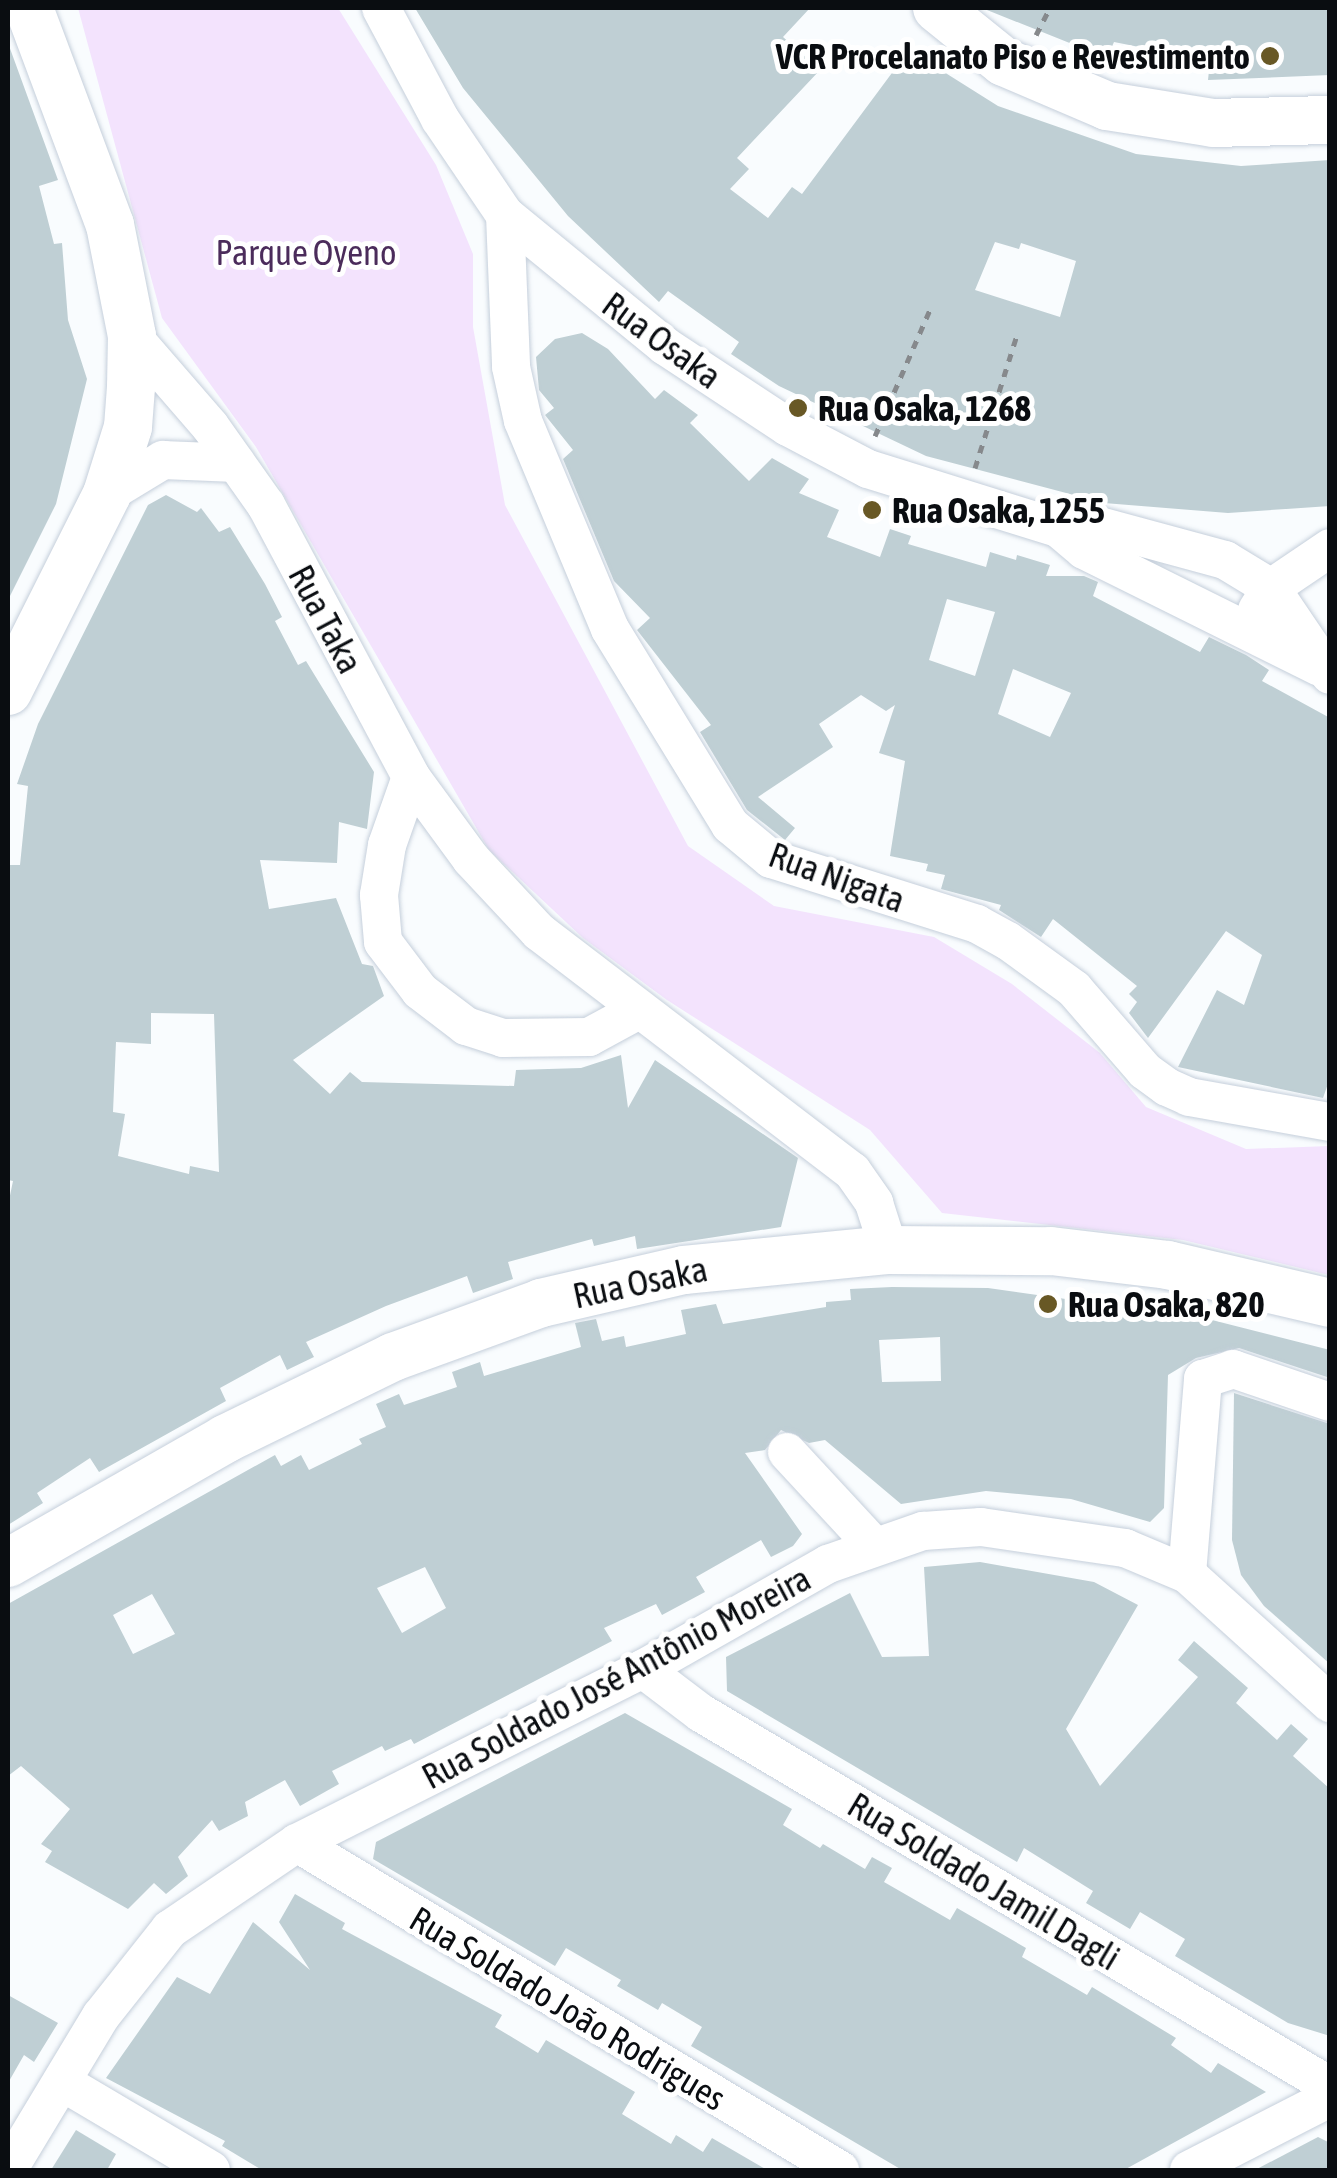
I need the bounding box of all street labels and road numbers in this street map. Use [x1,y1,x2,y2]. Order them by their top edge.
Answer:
street label: Rua Osaka [595,283,729,397]
street label: Rua Taka [280,558,372,680]
street label: Rua Nigata [763,833,911,921]
street label: Rua Osaka [569,1247,711,1317]
street label: Rua Soldado José Antônio Moreira [415,1557,817,1797]
street label: Rua Soldado Jamil Dagli [841,1783,1127,1979]
street label: Rua Soldado João Rodrigues [403,1897,733,2119]

